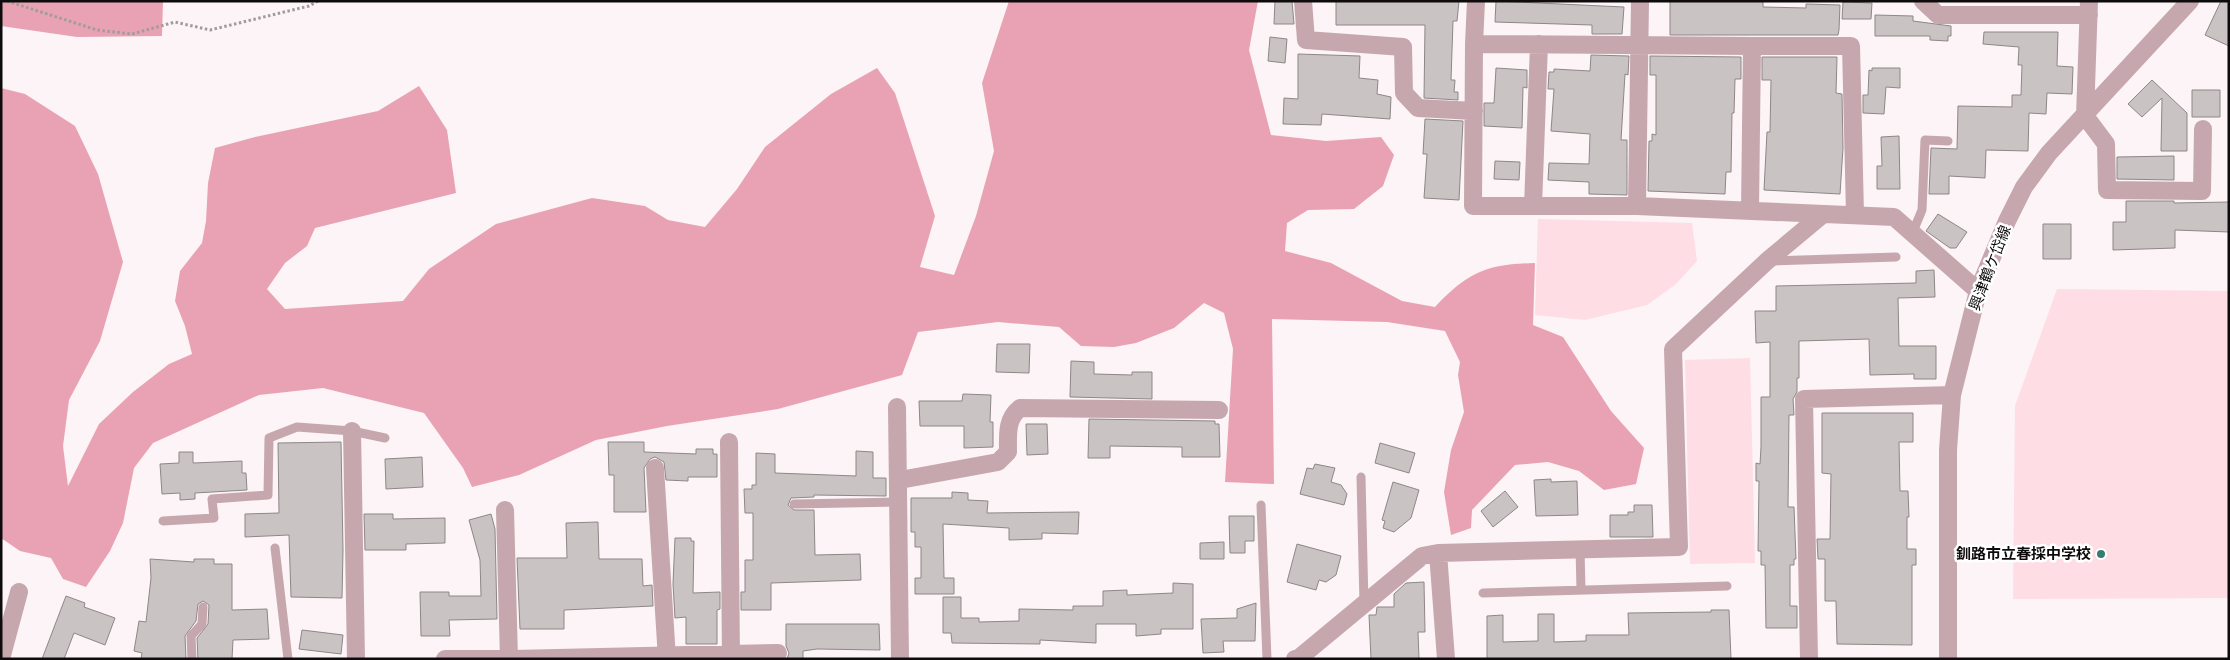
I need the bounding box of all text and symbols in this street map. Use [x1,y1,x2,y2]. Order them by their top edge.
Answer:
street label: 興津鶴ケ岱線 [1965,223,2015,313]
place label: 釧路市立春採中学校 [1956,545,2091,563]
marker: 釧路市立春採中学校 [2095,548,2107,560]

